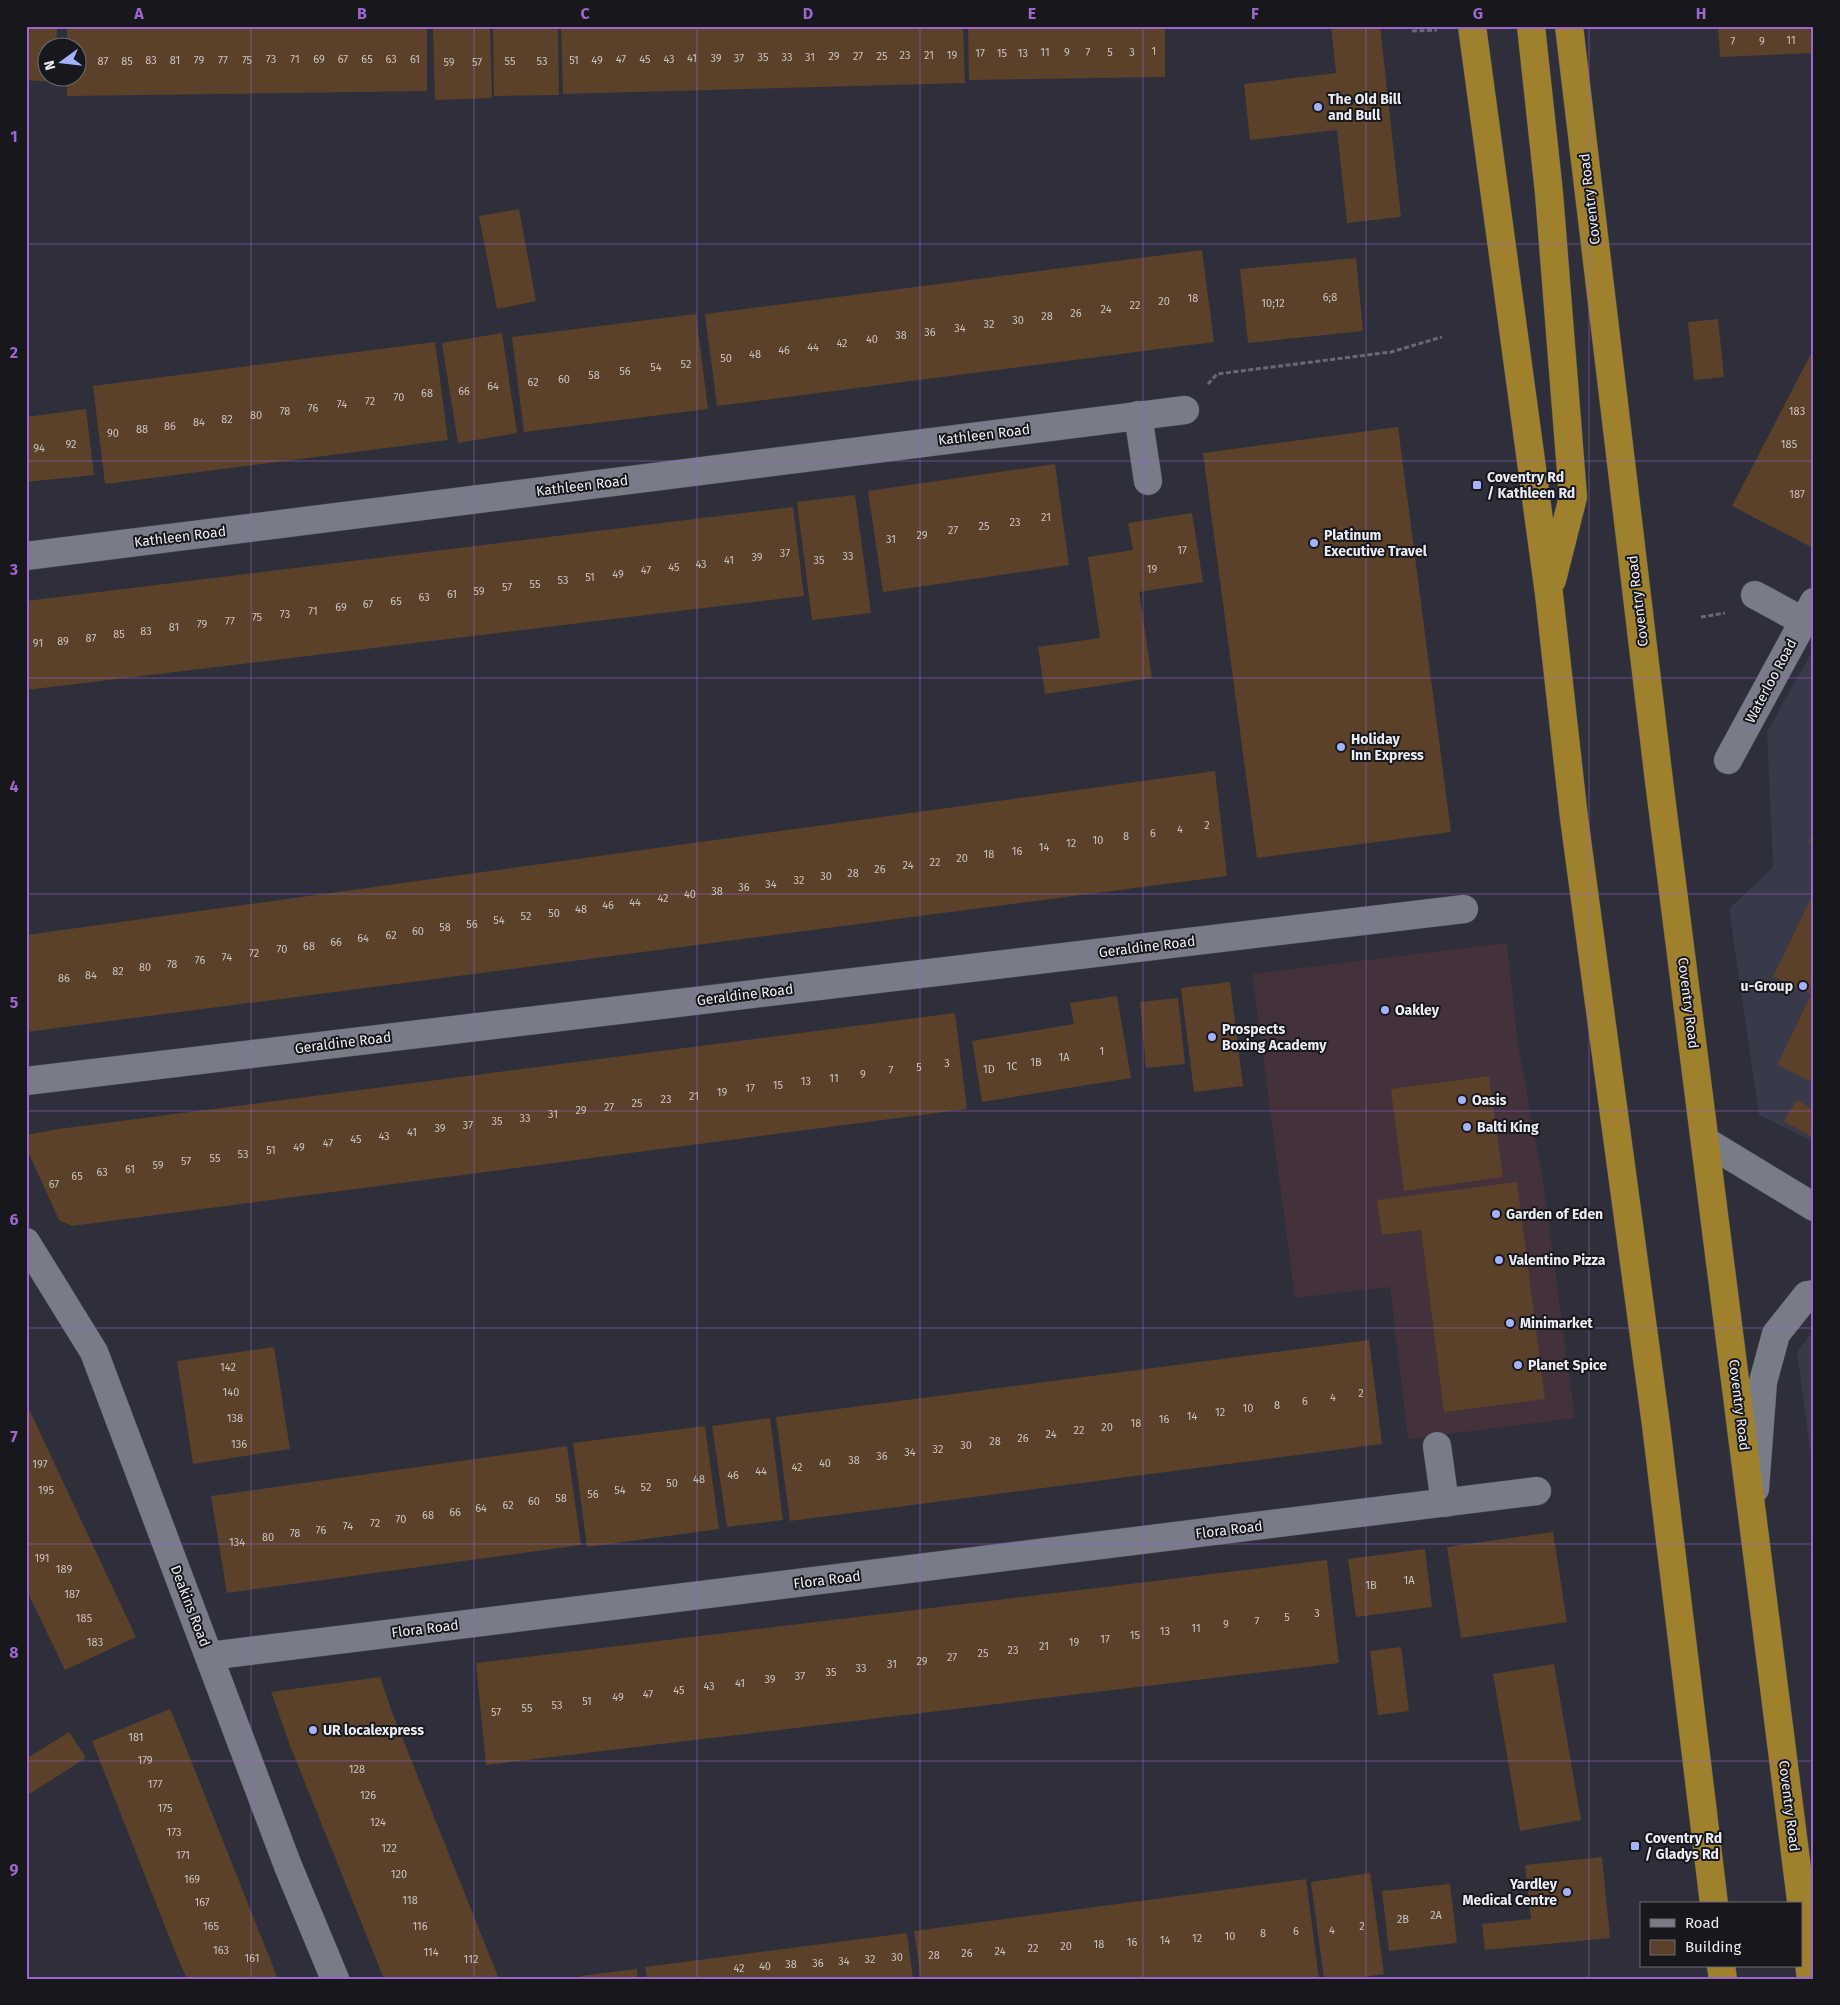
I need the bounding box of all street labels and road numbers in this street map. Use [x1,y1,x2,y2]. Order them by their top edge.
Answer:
street label: Coventry Road [1576,152,1604,246]
street label: Kathleen Road [937,421,1031,449]
street label: Kathleen Road [535,472,629,500]
street label: Kathleen Road [133,523,227,551]
street label: Coventry Road [1624,554,1652,648]
street label: Waterloo Road [1742,636,1800,726]
street label: Geraldine Road [1098,933,1196,961]
street label: Coventry Road [1674,956,1702,1050]
street label: Geraldine Road [696,981,794,1009]
street label: Geraldine Road [294,1029,392,1057]
street label: Coventry Road [1725,1358,1753,1452]
street label: Flora Road [1194,1517,1264,1543]
street label: Deakins Road [167,1563,213,1649]
street label: Flora Road [792,1567,862,1593]
street label: Flora Road [390,1616,460,1642]
street label: Coventry Road [1775,1759,1803,1853]

